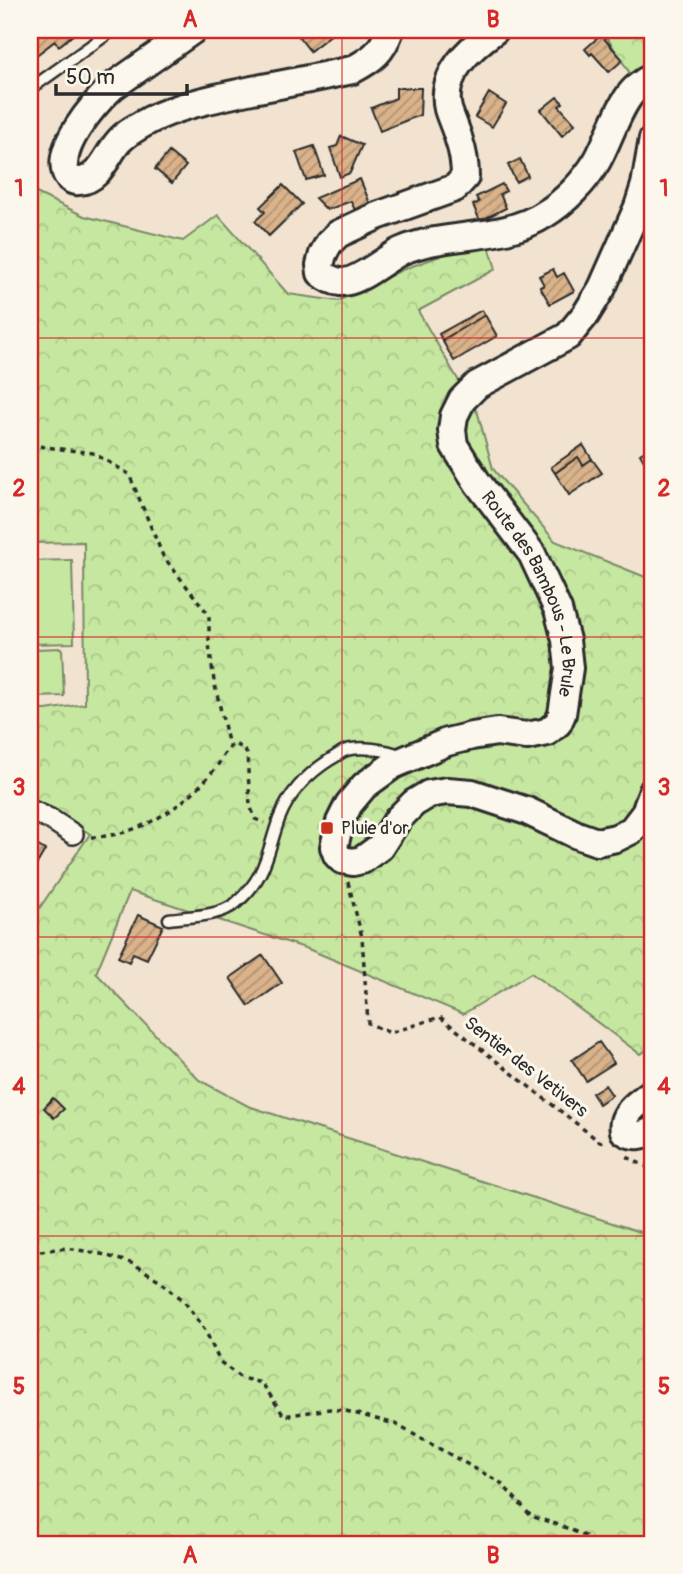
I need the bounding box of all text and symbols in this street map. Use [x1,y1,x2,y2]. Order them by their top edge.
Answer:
text: A [183,5,198,34]
text: B [486,5,500,34]
scale bar [56,52,187,96]
text: 50 m [66,64,115,91]
text: 1 [15,174,24,203]
text: 1 [660,174,669,203]
text: 2 [13,474,26,503]
text: 2 [658,474,671,503]
street label: Route des Bambous - Le Brule [476,486,580,699]
text: 3 [13,773,25,802]
text: 3 [658,773,670,802]
place label: Pluie d'or [341,817,409,840]
marker: Pluie d'or [319,820,335,836]
street label: Sentier des Vetivers [460,1012,592,1122]
text: 4 [12,1072,26,1101]
text: 4 [657,1072,671,1101]
text: 5 [13,1372,25,1401]
text: 5 [658,1372,670,1401]
text: A [183,1541,198,1570]
text: B [486,1541,500,1570]

